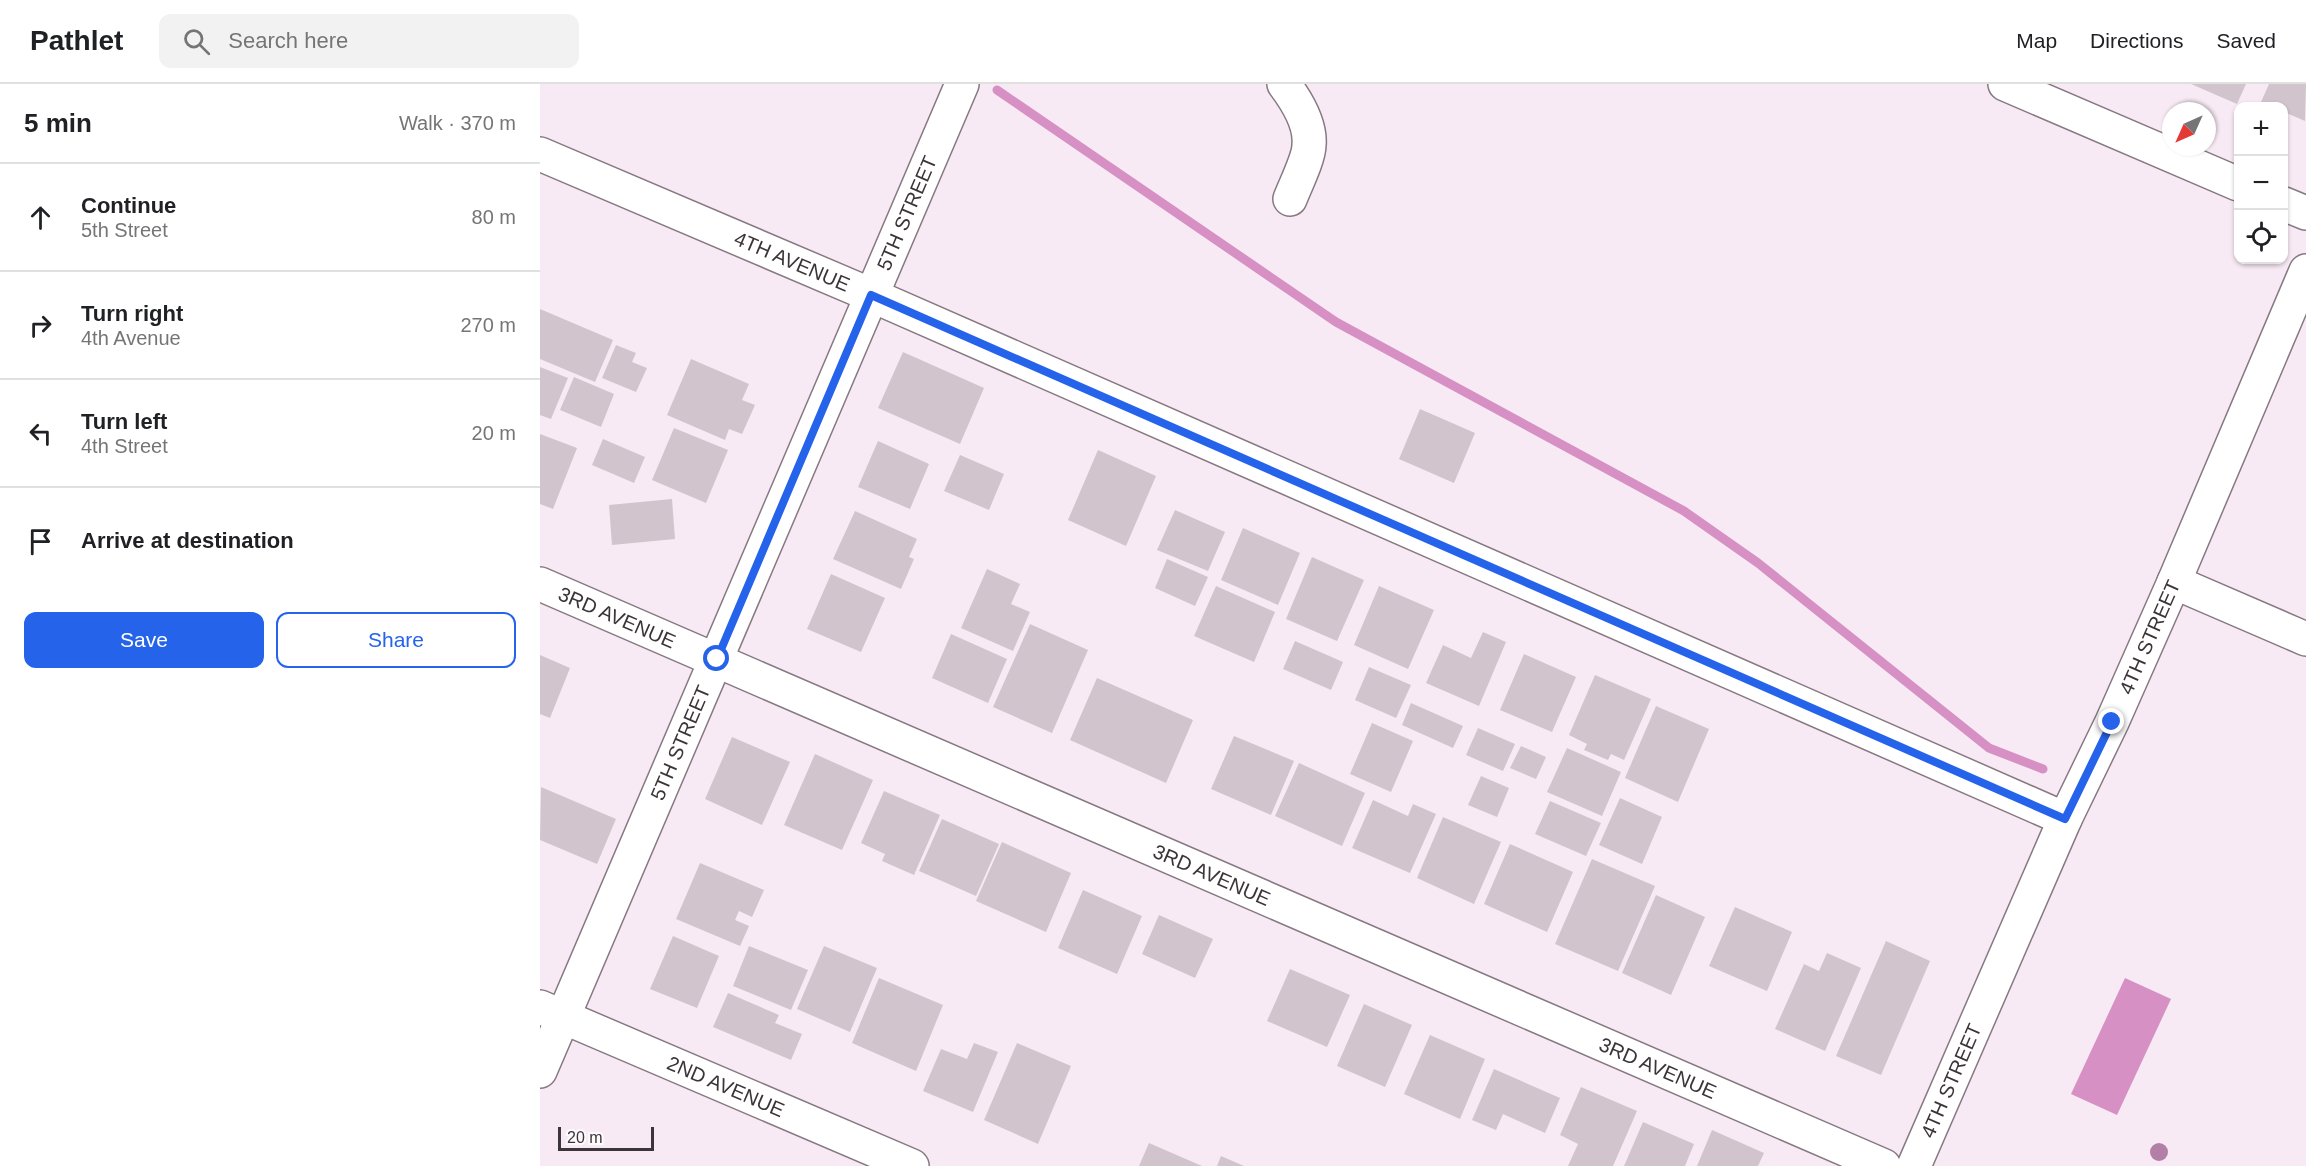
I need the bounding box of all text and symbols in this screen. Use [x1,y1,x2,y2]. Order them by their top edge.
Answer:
search box [159,14,579,68]
text: Pathlet [30,25,123,56]
icon: search [180,25,213,58]
text: Search here [228,28,348,53]
text: Map [2016,29,2057,52]
text: Directions [2090,29,2183,52]
text: Saved [2216,29,2276,52]
north arrow [2162,102,2216,156]
map controls [2234,102,2288,264]
button: + [2234,102,2288,156]
text: 5 min [24,108,92,138]
text: Walk · 370 m [399,112,516,134]
street label: 5TH STREET [873,153,941,274]
button: − [2234,156,2288,210]
text: Continue [81,193,176,218]
icon: ahead [24,201,57,234]
text: 80 m [472,206,516,228]
button: locate [2234,210,2288,264]
text: 5th Street [81,219,168,241]
street label: 4TH AVENUE [731,227,853,296]
text: Turn right [81,301,183,326]
icon: right [24,309,57,342]
text: 270 m [460,314,516,336]
text: 4th Avenue [81,327,181,349]
text: Turn left [81,409,167,434]
icon: left [24,417,57,450]
text: 20 m [472,422,516,444]
text: 4th Street [81,435,168,457]
icon: arrive [24,525,57,558]
text: Arrive at destination [81,528,294,553]
street label: 4TH STREET [2115,577,2184,698]
street label: 3RD AVENUE [555,582,679,652]
button: Save [24,612,264,668]
button: Share [276,612,516,668]
route start [703,645,729,671]
street label: 5TH STREET [646,682,714,803]
route end [2098,708,2124,734]
street label: 3RD AVENUE [1150,840,1274,910]
street label: 4TH STREET [1917,1020,1986,1141]
street label: 3RD AVENUE [1596,1033,1720,1103]
street label: 2ND AVENUE [664,1052,788,1121]
scale bar [558,1124,654,1152]
text: 20 m [567,1129,603,1146]

